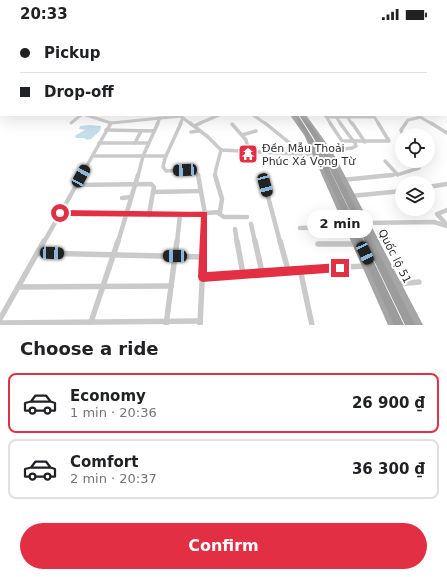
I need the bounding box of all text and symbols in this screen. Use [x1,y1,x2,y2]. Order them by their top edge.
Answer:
text: 20:33 [20,5,68,23]
text: Pickup [44,44,100,62]
text: Drop-off [44,83,114,101]
map controls [395,128,435,216]
button: locate [395,128,435,168]
place label: Đền Mẫu Thoải Phúc Xá Vọng Từ [262,142,356,168]
temple icon: Đền Mẫu Thoải Phúc Xá Vọng Từ [237,143,259,165]
car [70,163,92,189]
car [173,163,197,177]
car [256,172,274,198]
button: layers [395,176,435,216]
route start [51,204,69,222]
callout: 2 min [307,210,373,238]
text: 2 min [320,216,360,231]
street label: Quốc lộ 51 [375,227,414,286]
car [354,240,376,266]
car [40,247,64,259]
car [163,250,187,262]
route end [331,259,349,277]
text: Choose a ride [20,338,159,359]
icon: car [22,385,58,421]
text: Economy [70,387,146,405]
text: 26 900 ₫ [352,394,425,412]
text: 1 min · 20:36 [70,405,157,420]
icon: car [22,451,58,487]
text: Comfort [70,453,138,471]
text: 36 300 ₫ [352,460,425,478]
text: 2 min · 20:37 [70,471,157,486]
button: Confirm [20,523,427,569]

